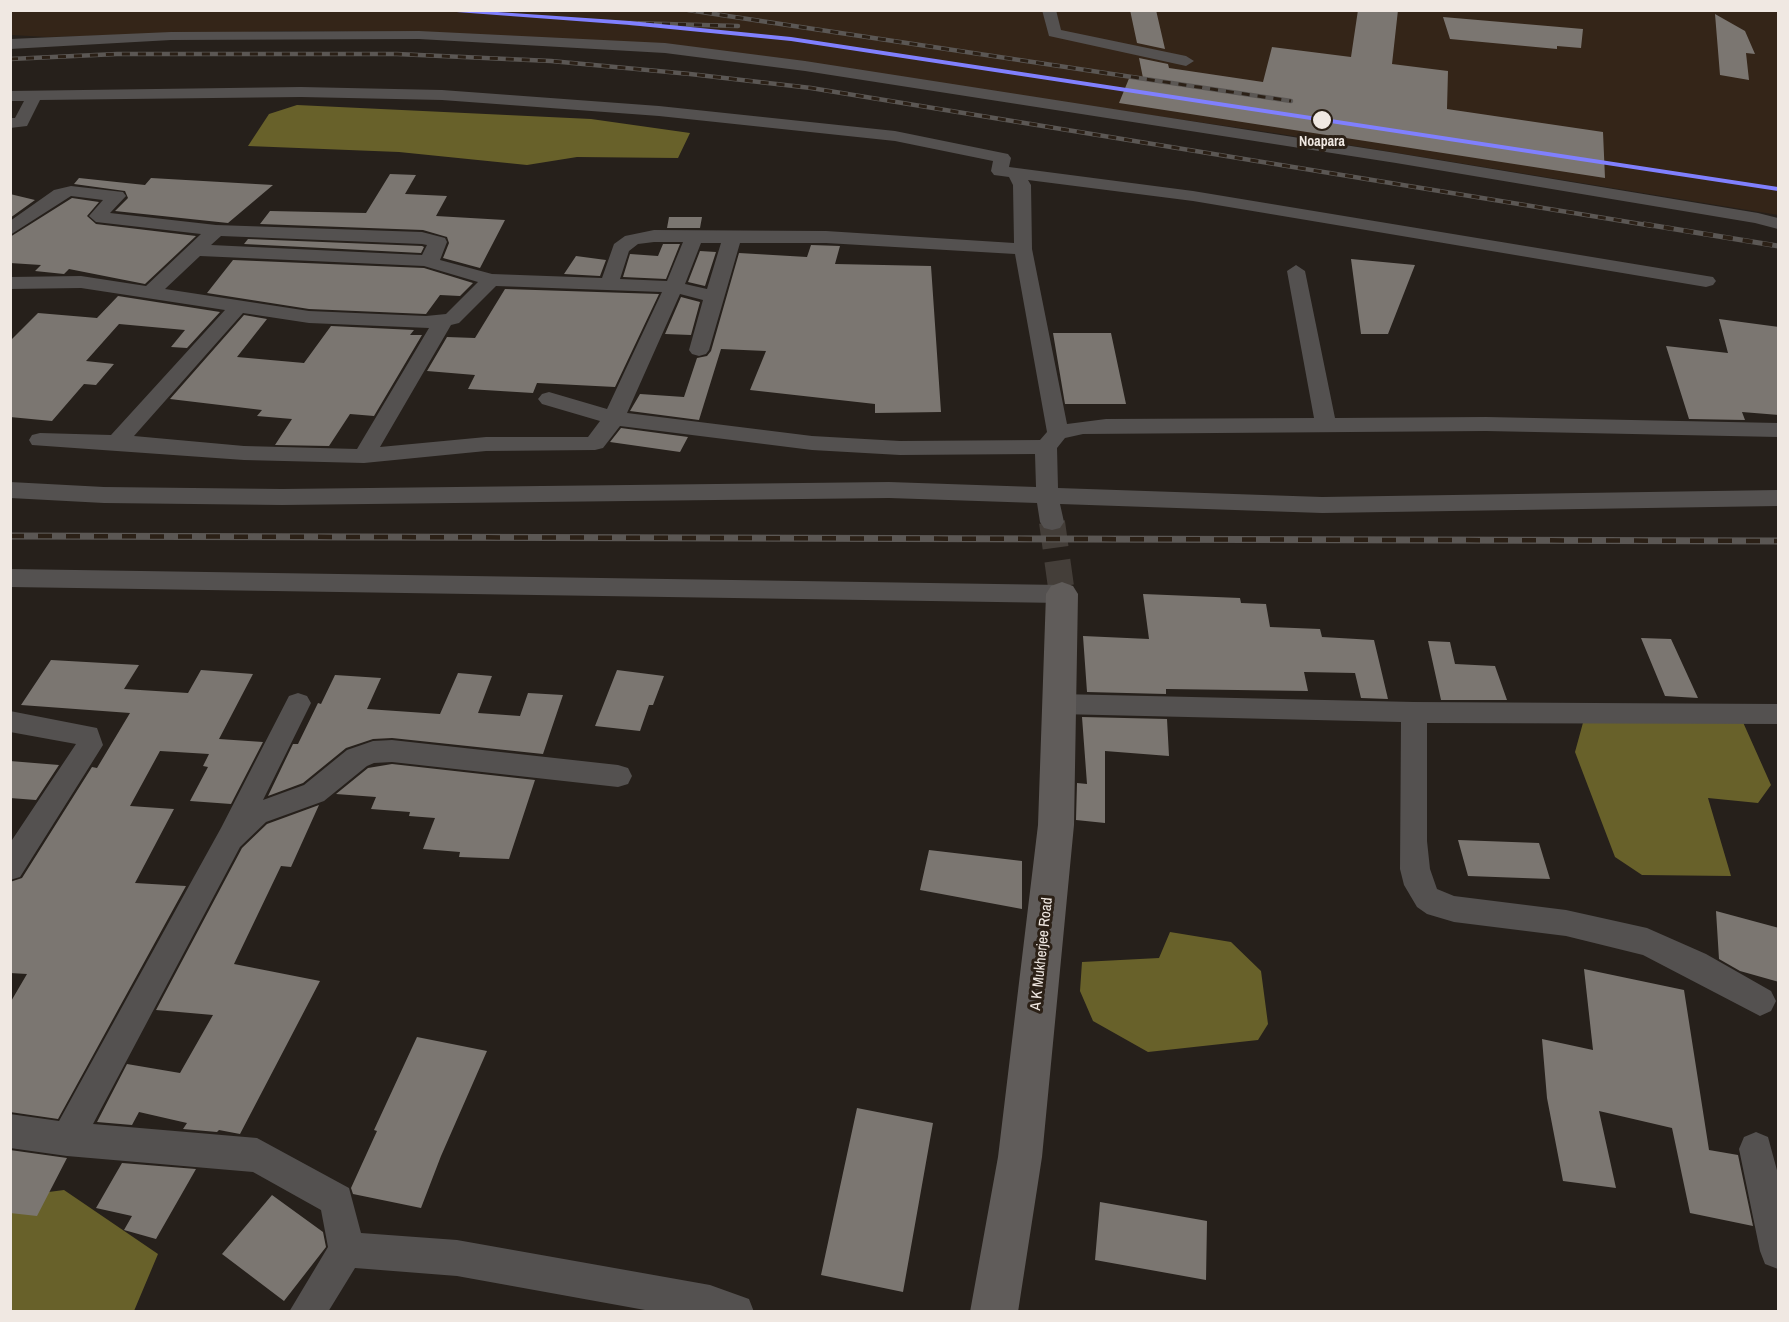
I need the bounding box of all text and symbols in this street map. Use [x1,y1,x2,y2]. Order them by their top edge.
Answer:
marker: Noapara [1311,109,1333,131]
place label: Noapara [1299,134,1345,150]
street label: A K Mukherjee Road [1027,897,1057,1011]

